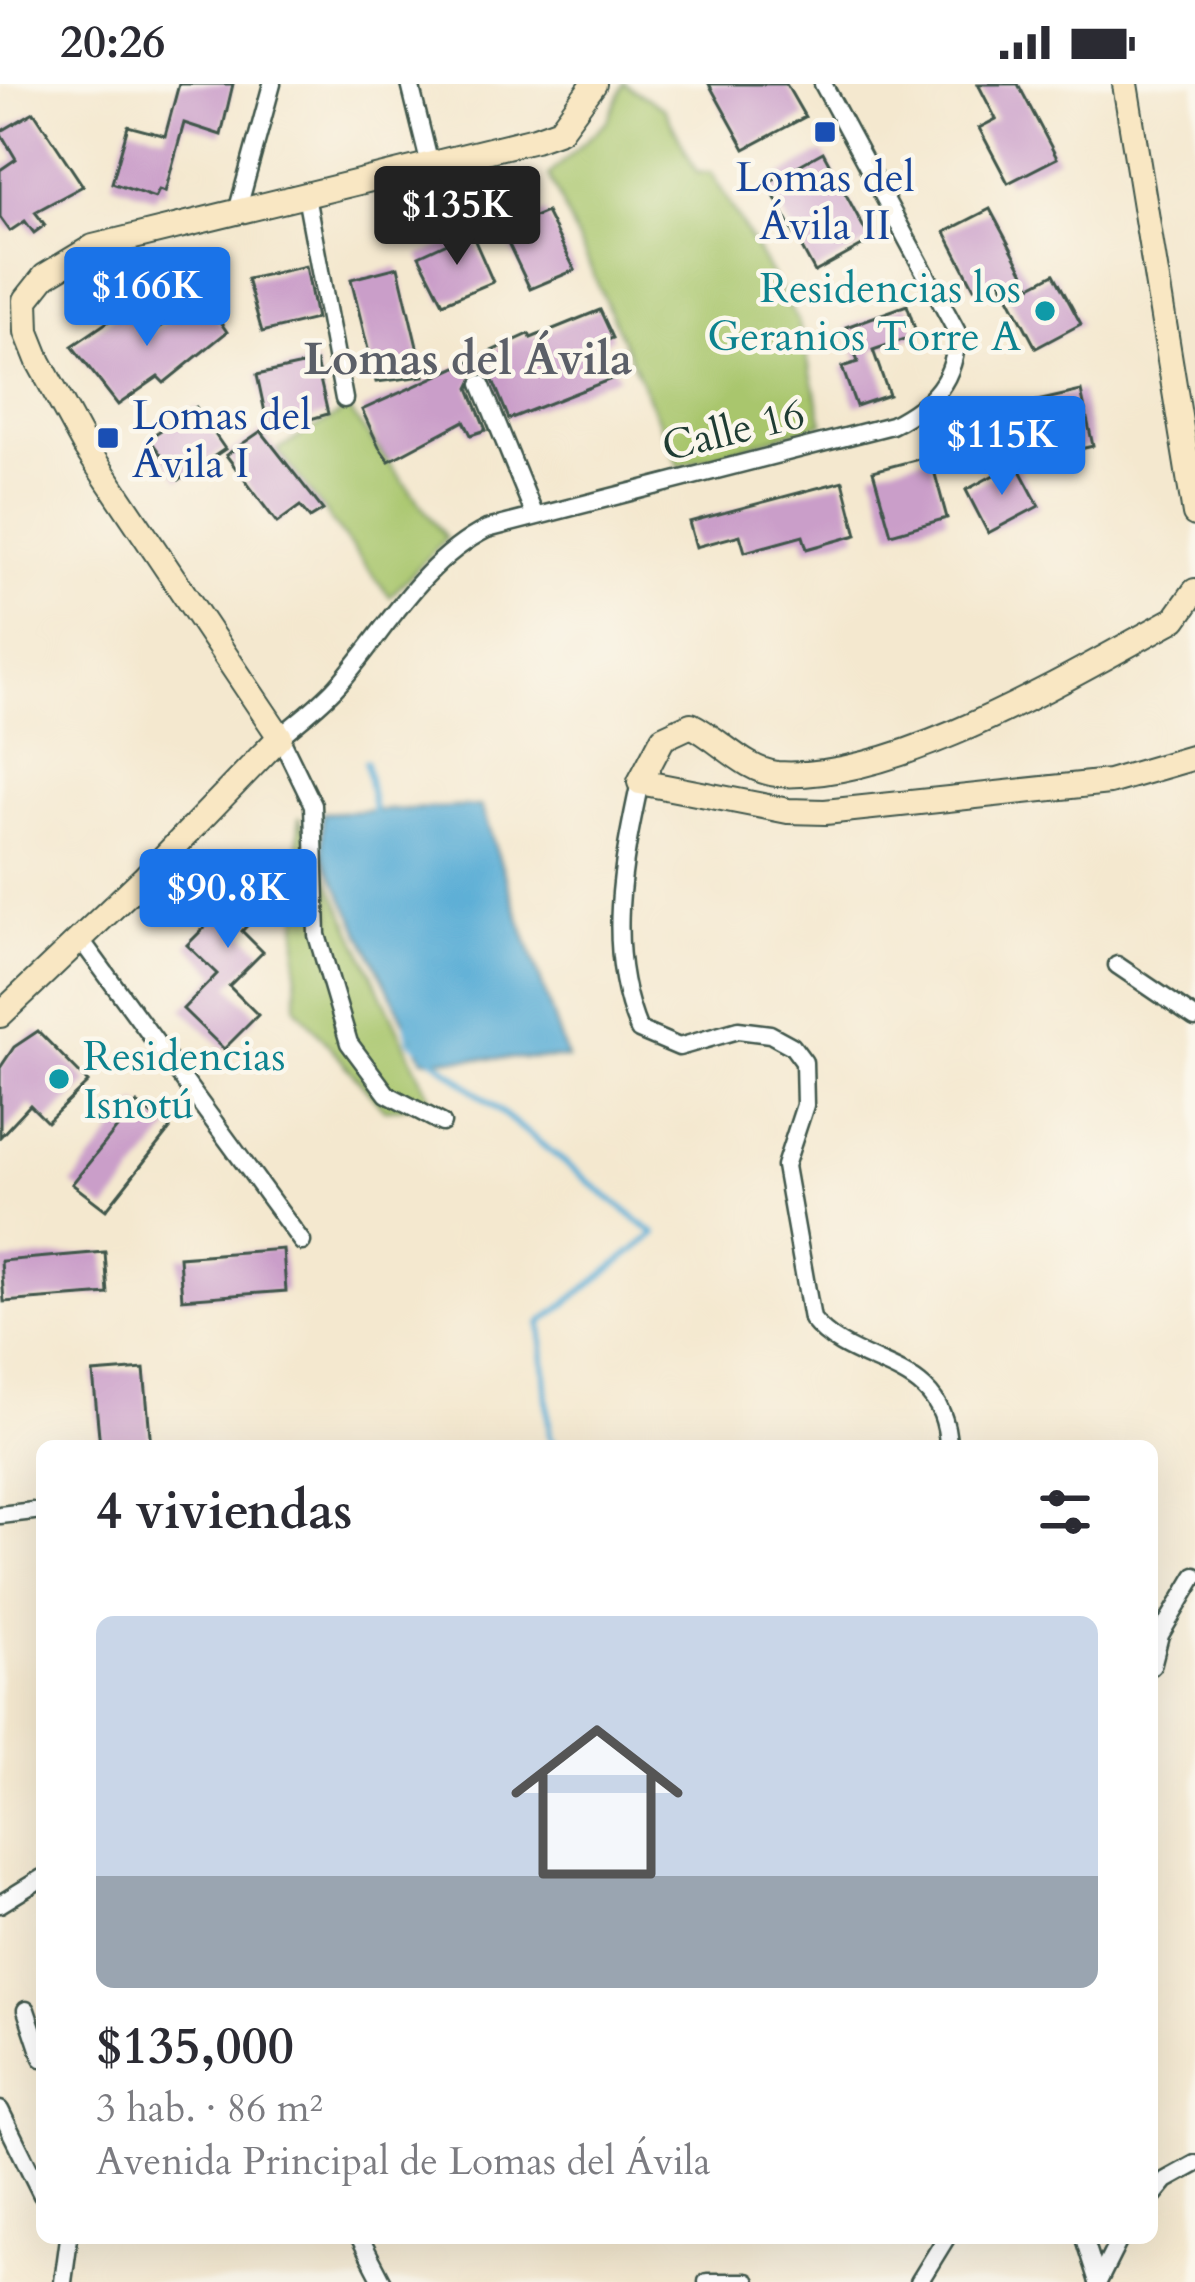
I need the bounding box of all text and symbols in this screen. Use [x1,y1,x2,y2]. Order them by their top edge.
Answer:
text: 20:26 [60,12,165,73]
marker: Lomas del Ávila II [812,119,838,145]
place label: Lomas del Ávila II [735,149,915,254]
pin: $135K [373,166,541,268]
text: $135K [401,178,513,231]
pin: $166K [63,247,231,349]
text: $166K [91,259,203,312]
place label: Residencias los Geranios Torre A [707,260,1021,365]
marker: Residencias los Geranios Torre A [1032,298,1058,324]
district label: Lomas del Ávila [304,329,632,390]
street label: Calle 16 [656,385,811,476]
place label: Lomas del Ávila I [132,387,311,492]
pin: $115K [918,396,1086,498]
text: $115K [946,408,1058,461]
marker: Lomas del Ávila I [95,425,121,451]
pin: $90.8K [130,849,326,951]
text: $90.8K [167,861,289,914]
place label: Residencias Isnotú [83,1028,286,1133]
marker: Residencias Isnotú [46,1066,72,1092]
text: 4 viviendas [96,1477,352,1547]
icon: filters [1032,1479,1098,1545]
icon: home [489,1694,705,1910]
text: $135,000 [96,2012,294,2082]
text: 3 hab. · 86 m² [96,2082,323,2135]
text: Avenida Principal de Lomas del Ávila [96,2135,711,2188]

